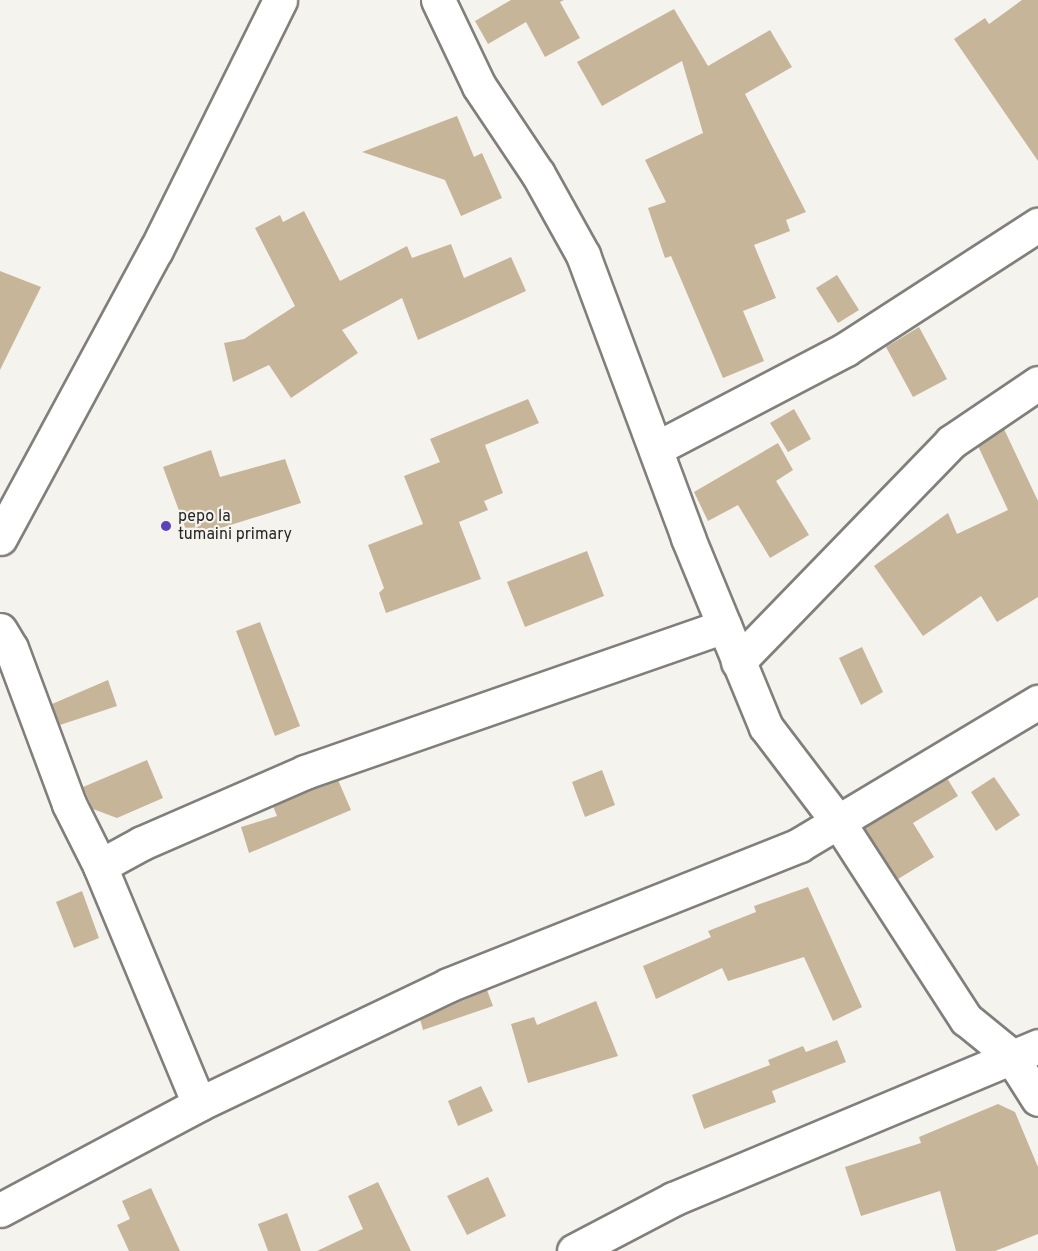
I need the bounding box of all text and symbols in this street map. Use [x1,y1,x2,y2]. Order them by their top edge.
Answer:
place label: pepo la tumaini primary [178,507,292,545]
marker: pepo la tumaini primary [159,519,173,533]

